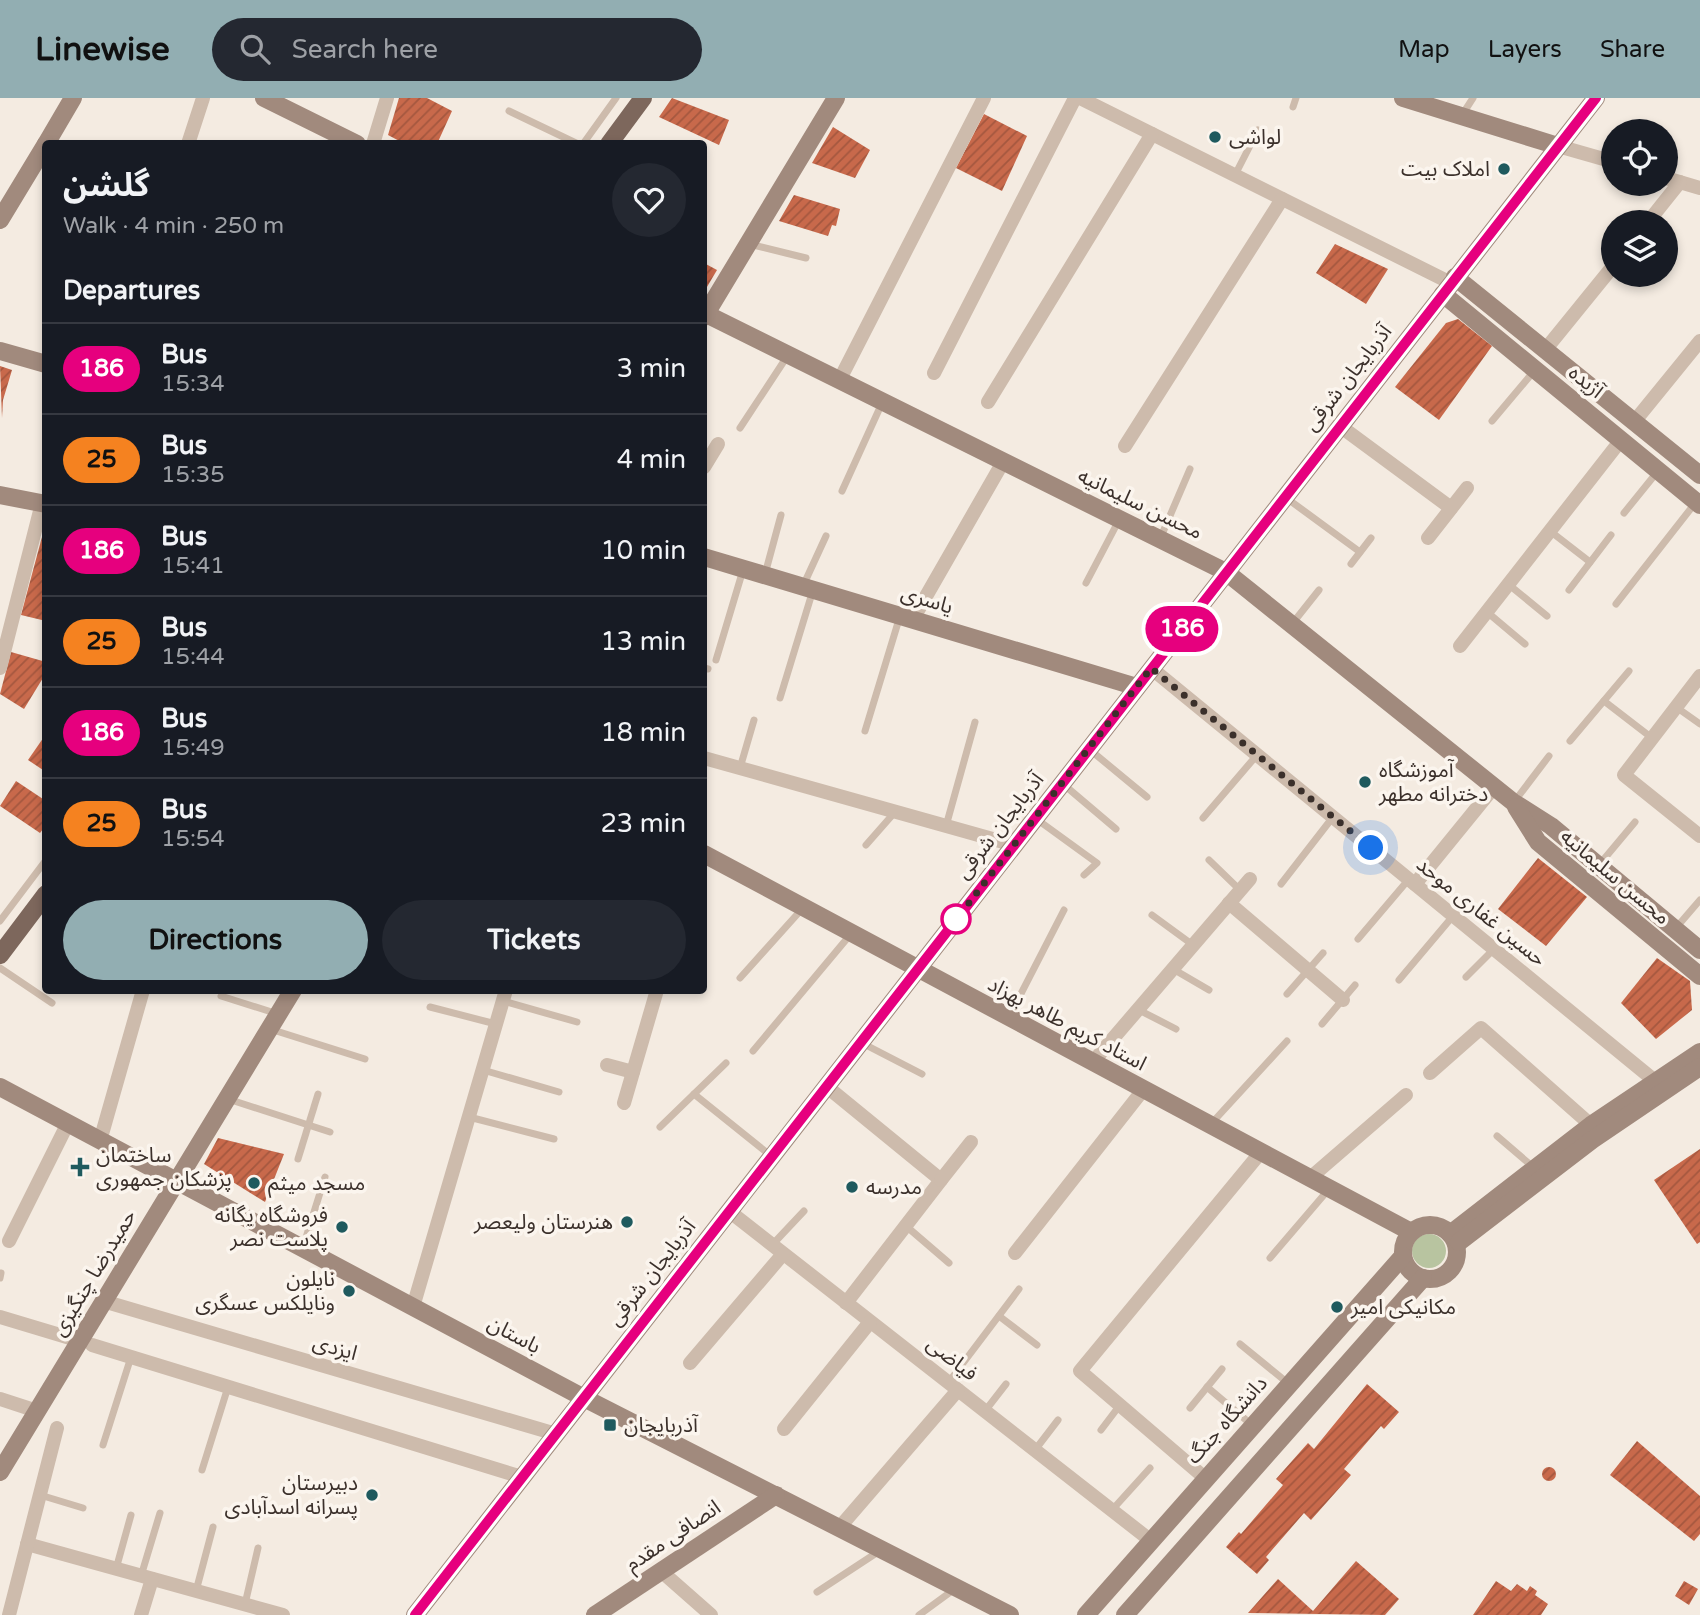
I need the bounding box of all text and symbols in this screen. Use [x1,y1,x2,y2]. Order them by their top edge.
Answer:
search box [212,18,702,81]
text: Linewise [35,30,170,69]
icon: search [236,30,274,68]
text: Search here [292,34,438,65]
text: Map [1398,35,1450,64]
text: Layers [1488,35,1562,64]
text: Share [1600,35,1665,64]
map controls [1601,119,1678,287]
button: locate [1601,119,1678,196]
place label: لواشی [1229,125,1281,150]
marker: لواشی [1207,129,1223,145]
place label: املاک بیت [1401,157,1490,182]
marker: املاک بیت [1496,161,1512,177]
button: heart [612,163,686,237]
text: گلشن [63,166,150,205]
button: layers [1601,210,1678,287]
text: Walk · 4 min · 250 m [63,212,284,240]
text: Departures [63,275,200,306]
street label: آذربایجان شرقی [1299,319,1398,436]
text: Bus [161,339,207,370]
text: 3 min [617,353,686,384]
text: 186 [79,354,124,383]
street label: آژیده [1563,360,1609,404]
text: 15:34 [161,370,225,398]
text: Bus [161,430,207,461]
text: 4 min [617,444,686,475]
text: 25 [86,445,117,474]
text: 15:35 [161,461,225,489]
street label: محسن سلیمانیه [1074,463,1206,545]
text: Bus [161,521,207,552]
text: 10 min [600,535,686,566]
text: 186 [79,536,124,565]
text: 15:41 [161,552,225,580]
street label: یاسری [898,580,956,620]
line badge: 186 [1142,606,1222,652]
text: Bus [161,612,207,643]
text: 186 [1159,614,1205,643]
text: 13 min [600,626,686,657]
text: 25 [86,627,117,656]
text: 15:44 [161,643,225,671]
text: Bus [161,703,207,734]
text: 18 min [600,717,686,748]
text: 186 [79,718,124,747]
text: 15:49 [161,734,225,762]
place label: آموزشگاه دخترانه مطهر [1378,758,1488,807]
street label: آذربایجان شرقی [951,767,1050,884]
marker: آموزشگاه دخترانه مطهر [1357,774,1373,790]
text: Bus [161,794,207,825]
text: 23 min [600,808,686,839]
text: 25 [86,809,117,838]
street label: محسن سلیمانیه [1555,824,1675,930]
text: 15:54 [161,825,225,853]
your location [1353,830,1388,865]
street label: حسین غفاری موحد [1411,852,1551,972]
button: Directions [63,900,368,980]
button: Tickets [382,900,686,980]
unlabelled marker [941,904,971,934]
street label: استاد کریم طاهر بهزاد [982,972,1151,1078]
place label: ساختمان پزشکان جمهوری [96,1143,232,1192]
marker: ساختمان پزشکان جمهوری [70,1157,90,1177]
place label: مسجد میثم [268,1171,365,1198]
marker: مسجد میثم [246,1175,262,1191]
place label: مدرسه [866,1175,922,1200]
marker: مدرسه [844,1179,860,1195]
place label: فروشگاه یگانه پلاست نصر [215,1203,328,1252]
street label: حمیدرضا چنگیزی [46,1205,142,1341]
place label: هنرستان ولیعصر [473,1210,613,1235]
street label: آذربایجان شرقی [603,1214,702,1331]
marker: هنرستان ولیعصر [619,1214,635,1230]
marker: فروشگاه یگانه پلاست نصر [334,1219,350,1235]
place label: نایلون ونایلکس عسگری [195,1267,335,1316]
marker: نایلون ونایلکس عسگری [341,1283,357,1299]
place label: مکانیکی امیر [1350,1295,1456,1320]
marker: مکانیکی امیر [1329,1299,1345,1315]
street label: باستان [483,1311,545,1359]
street label: ایزدی [310,1330,360,1366]
street label: فیاضی [922,1331,982,1387]
street label: دانشگاه جنگ [1181,1371,1273,1469]
place label: آذربایجان [624,1413,699,1438]
marker: آذربایجان [602,1417,618,1433]
place label: دبیرستان پسرانه اسدآبادی [224,1471,358,1520]
marker: دبیرستان پسرانه اسدآبادی [364,1487,380,1503]
street label: انصافی مقدم [621,1495,727,1580]

